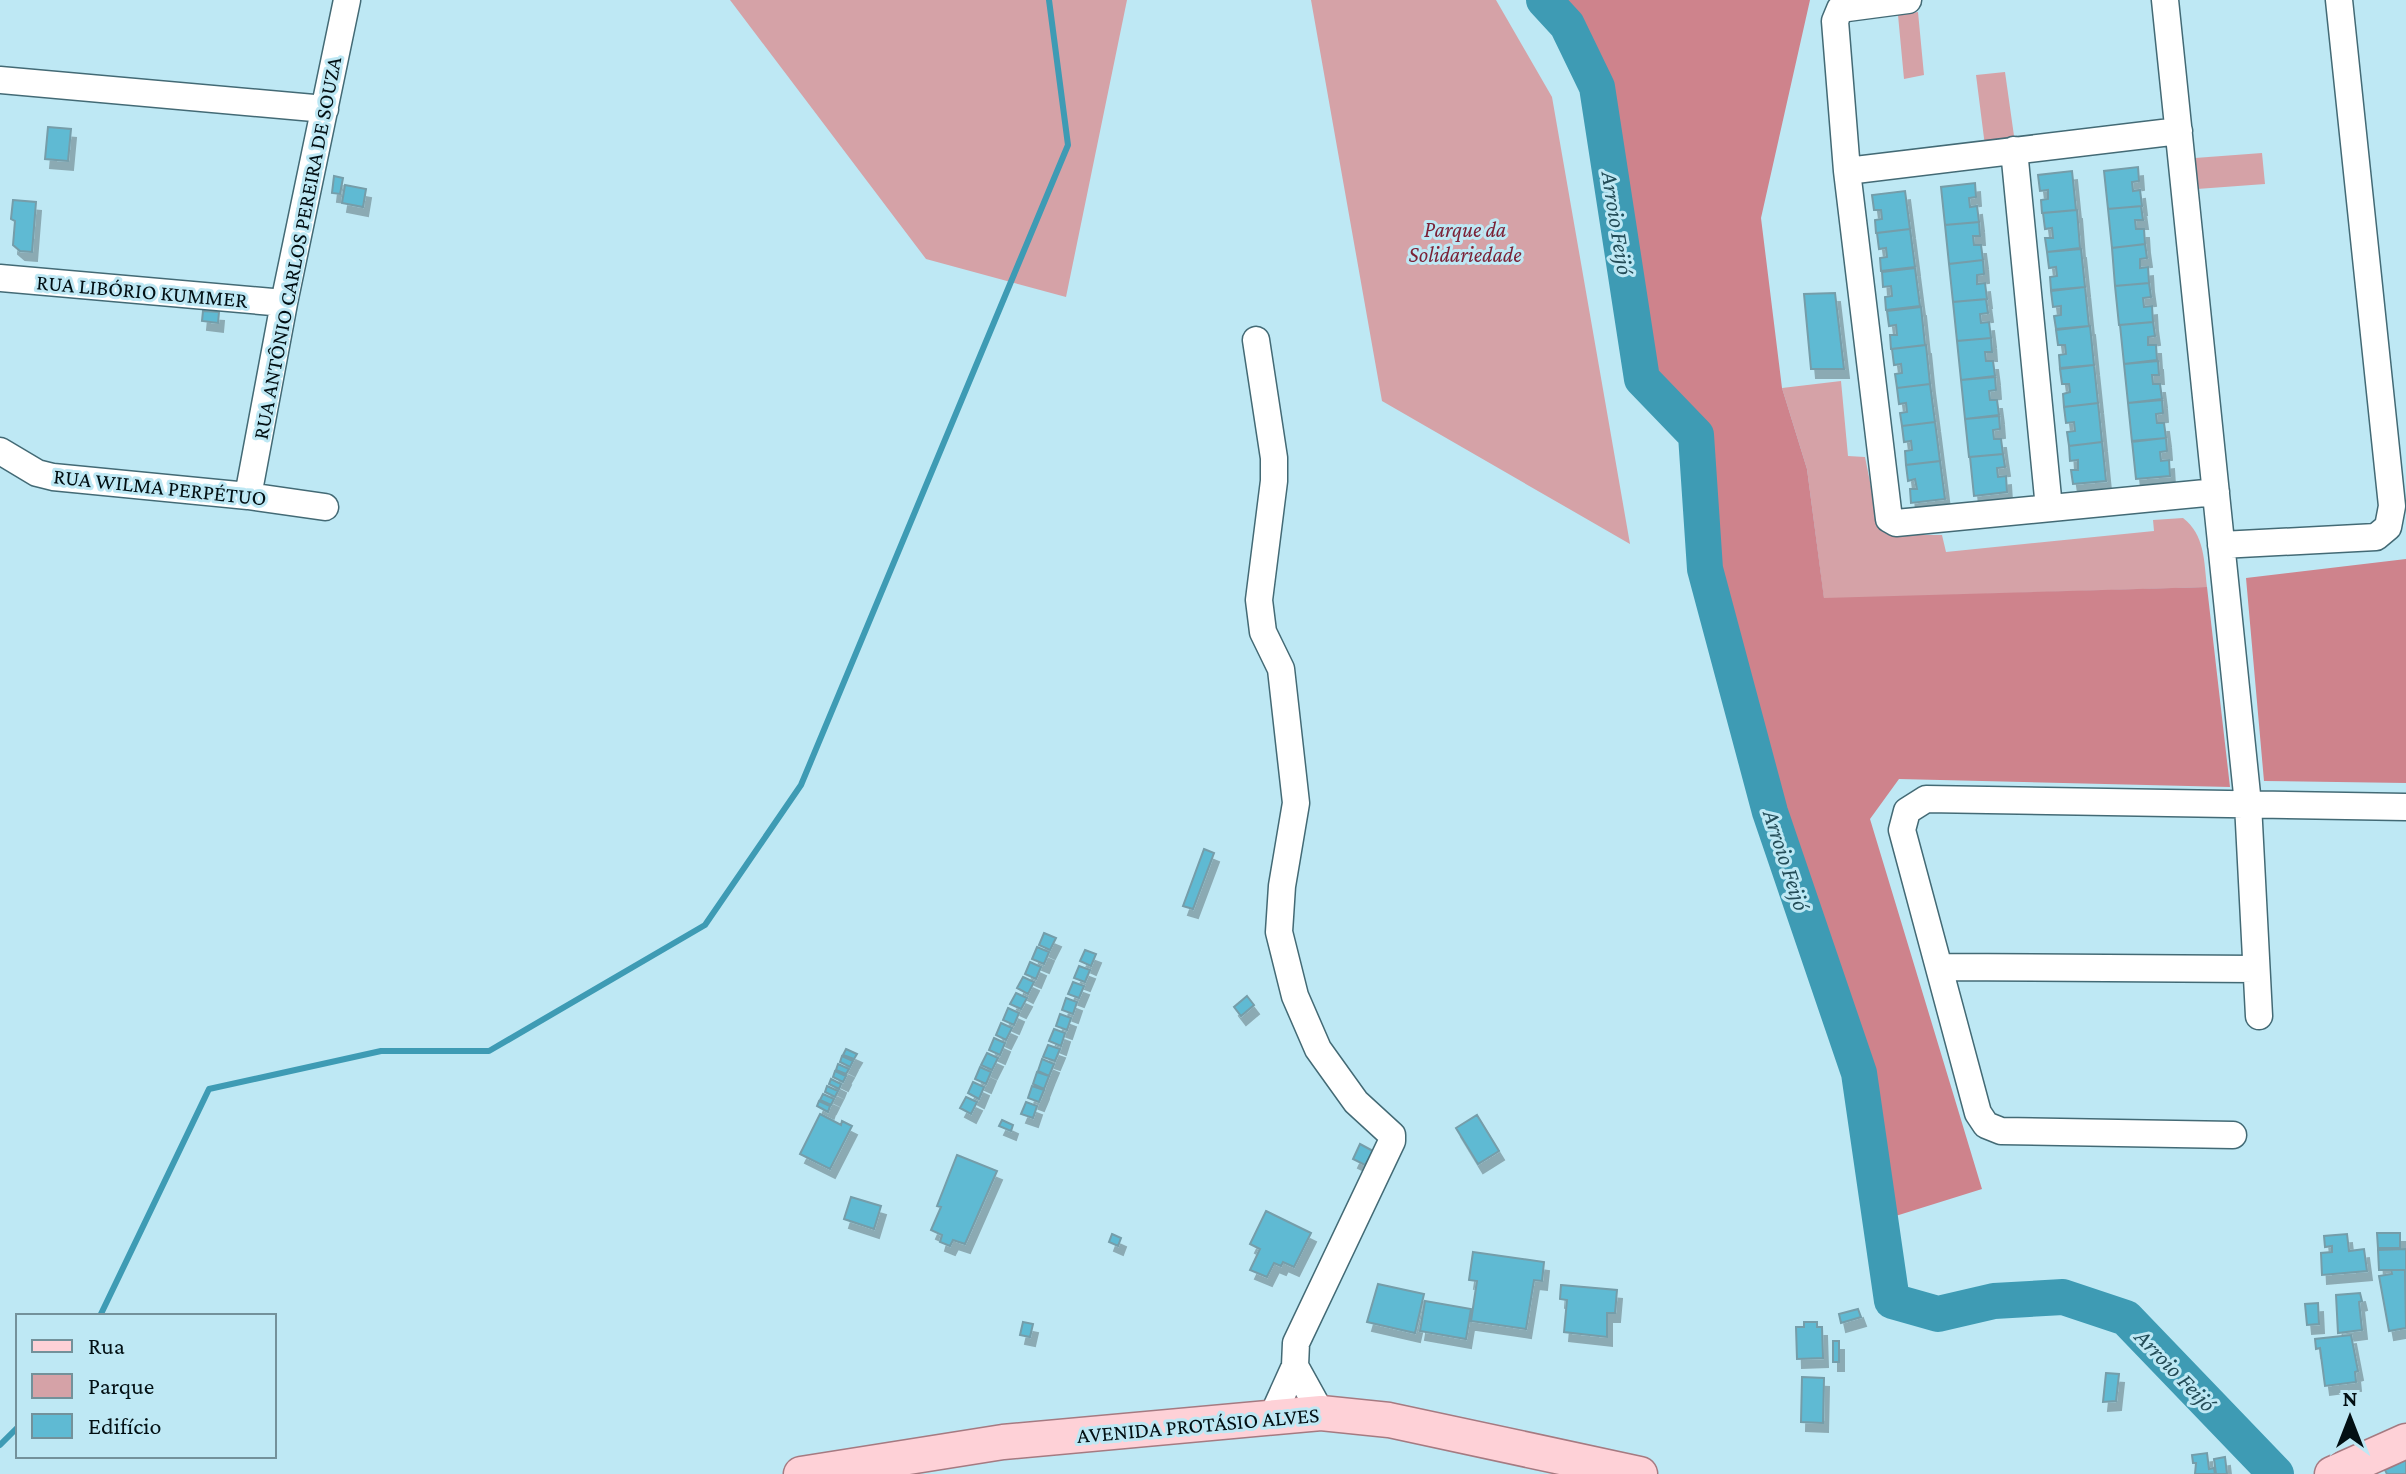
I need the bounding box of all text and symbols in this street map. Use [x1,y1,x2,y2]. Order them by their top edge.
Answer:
street label: RUA ANTÔNIO CARLOS PEREIRA DE SOUZA [248,54,346,441]
water label: Arroio Feijó [1595,168,1640,278]
park label: Parque da Solidariedade [1408,217,1522,267]
street label: RUA LIBÓRIO KUMMER [35,269,249,313]
street label: RUA WILMA PERPÉTUO [52,463,268,511]
water label: Arroio Feijó [1757,805,1816,915]
legend [16,1314,276,1458]
water label: Arroio Feijó [2129,1322,2223,1418]
text: Rua [88,1332,125,1359]
text: Parque [88,1372,154,1399]
north arrow [2310,1378,2390,1458]
text: N [2343,1386,2358,1411]
street label: AVENIDA PROTÁSIO ALVES [1076,1402,1320,1448]
text: Edifício [88,1412,161,1439]

